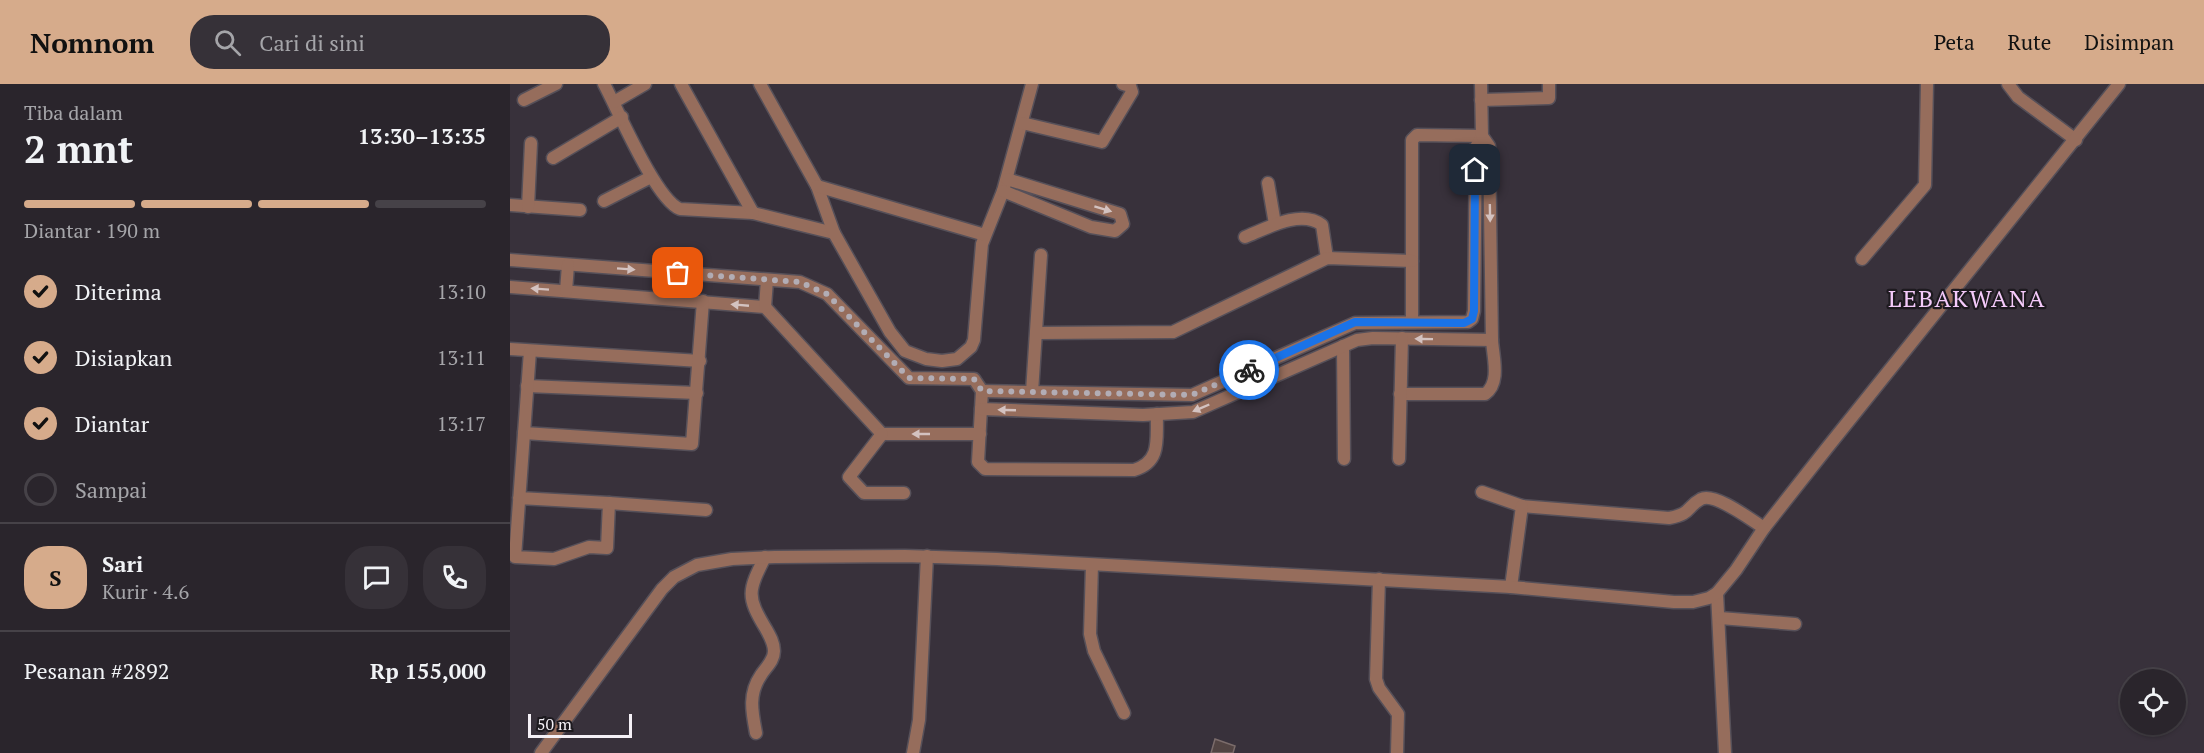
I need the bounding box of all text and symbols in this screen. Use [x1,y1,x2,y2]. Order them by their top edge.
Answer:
search box [190,15,610,69]
text: Nomnom [30,24,154,61]
icon: search [211,26,244,59]
text: Cari di sini [259,28,365,57]
text: Peta [1934,28,1975,56]
text: Rute [2008,28,2051,56]
text: Disimpan [2084,28,2174,56]
text: Tiba dalam [24,99,123,126]
text: 13:30–13:35 [358,121,486,150]
text: 2 mnt [24,122,133,174]
pin [1449,144,1500,195]
icon: home [1458,153,1491,186]
one-way arrow [1485,204,1495,223]
one-way arrow [1094,205,1112,214]
text: Diantar · 190 m [24,217,160,244]
pin [652,247,703,298]
icon: bag [661,256,694,289]
one-way arrow [616,264,635,274]
icon: check [24,275,57,308]
text: Diterima [75,277,162,306]
text: 13:10 [437,278,486,305]
district label: LEBAKWANA [1888,282,2046,314]
one-way arrow [530,285,549,294]
one-way arrow [731,300,750,310]
one-way arrow [1414,334,1433,344]
courier [1219,340,1279,400]
icon: check [24,341,57,374]
text: Disiapkan [75,343,172,372]
text: 13:11 [437,344,486,371]
icon: bike [1233,354,1266,387]
one-way arrow [1192,404,1210,413]
one-way arrow [998,405,1017,415]
icon: check [24,407,57,440]
text: Diantar [75,409,149,438]
text: 13:17 [437,410,486,437]
one-way arrow [912,429,931,439]
text: Sampai [75,475,147,504]
button: chat [345,546,408,609]
button: phone [423,546,486,609]
text: Sari [102,549,143,578]
text: S [49,563,62,592]
text: Kurir · 4.6 [102,578,189,605]
text: Pesanan #2892 [24,656,169,685]
text: Rp 155,000 [370,656,486,685]
map controls [2120,669,2186,735]
button: locate [2120,669,2186,735]
scale bar [528,711,632,738]
text: 50 m [537,713,572,735]

